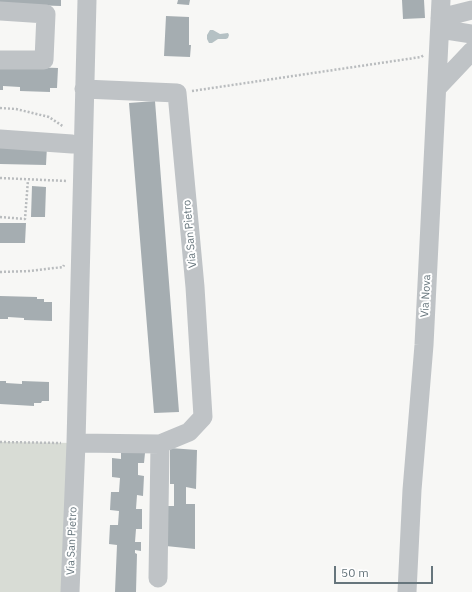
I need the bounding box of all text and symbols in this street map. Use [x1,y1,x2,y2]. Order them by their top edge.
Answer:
street label: Via San Pietro [180,199,200,269]
street label: Via Nova [418,274,434,318]
street label: Via San Pietro [64,507,80,575]
scale bar [336,558,435,584]
text: 50 m [341,565,369,580]

